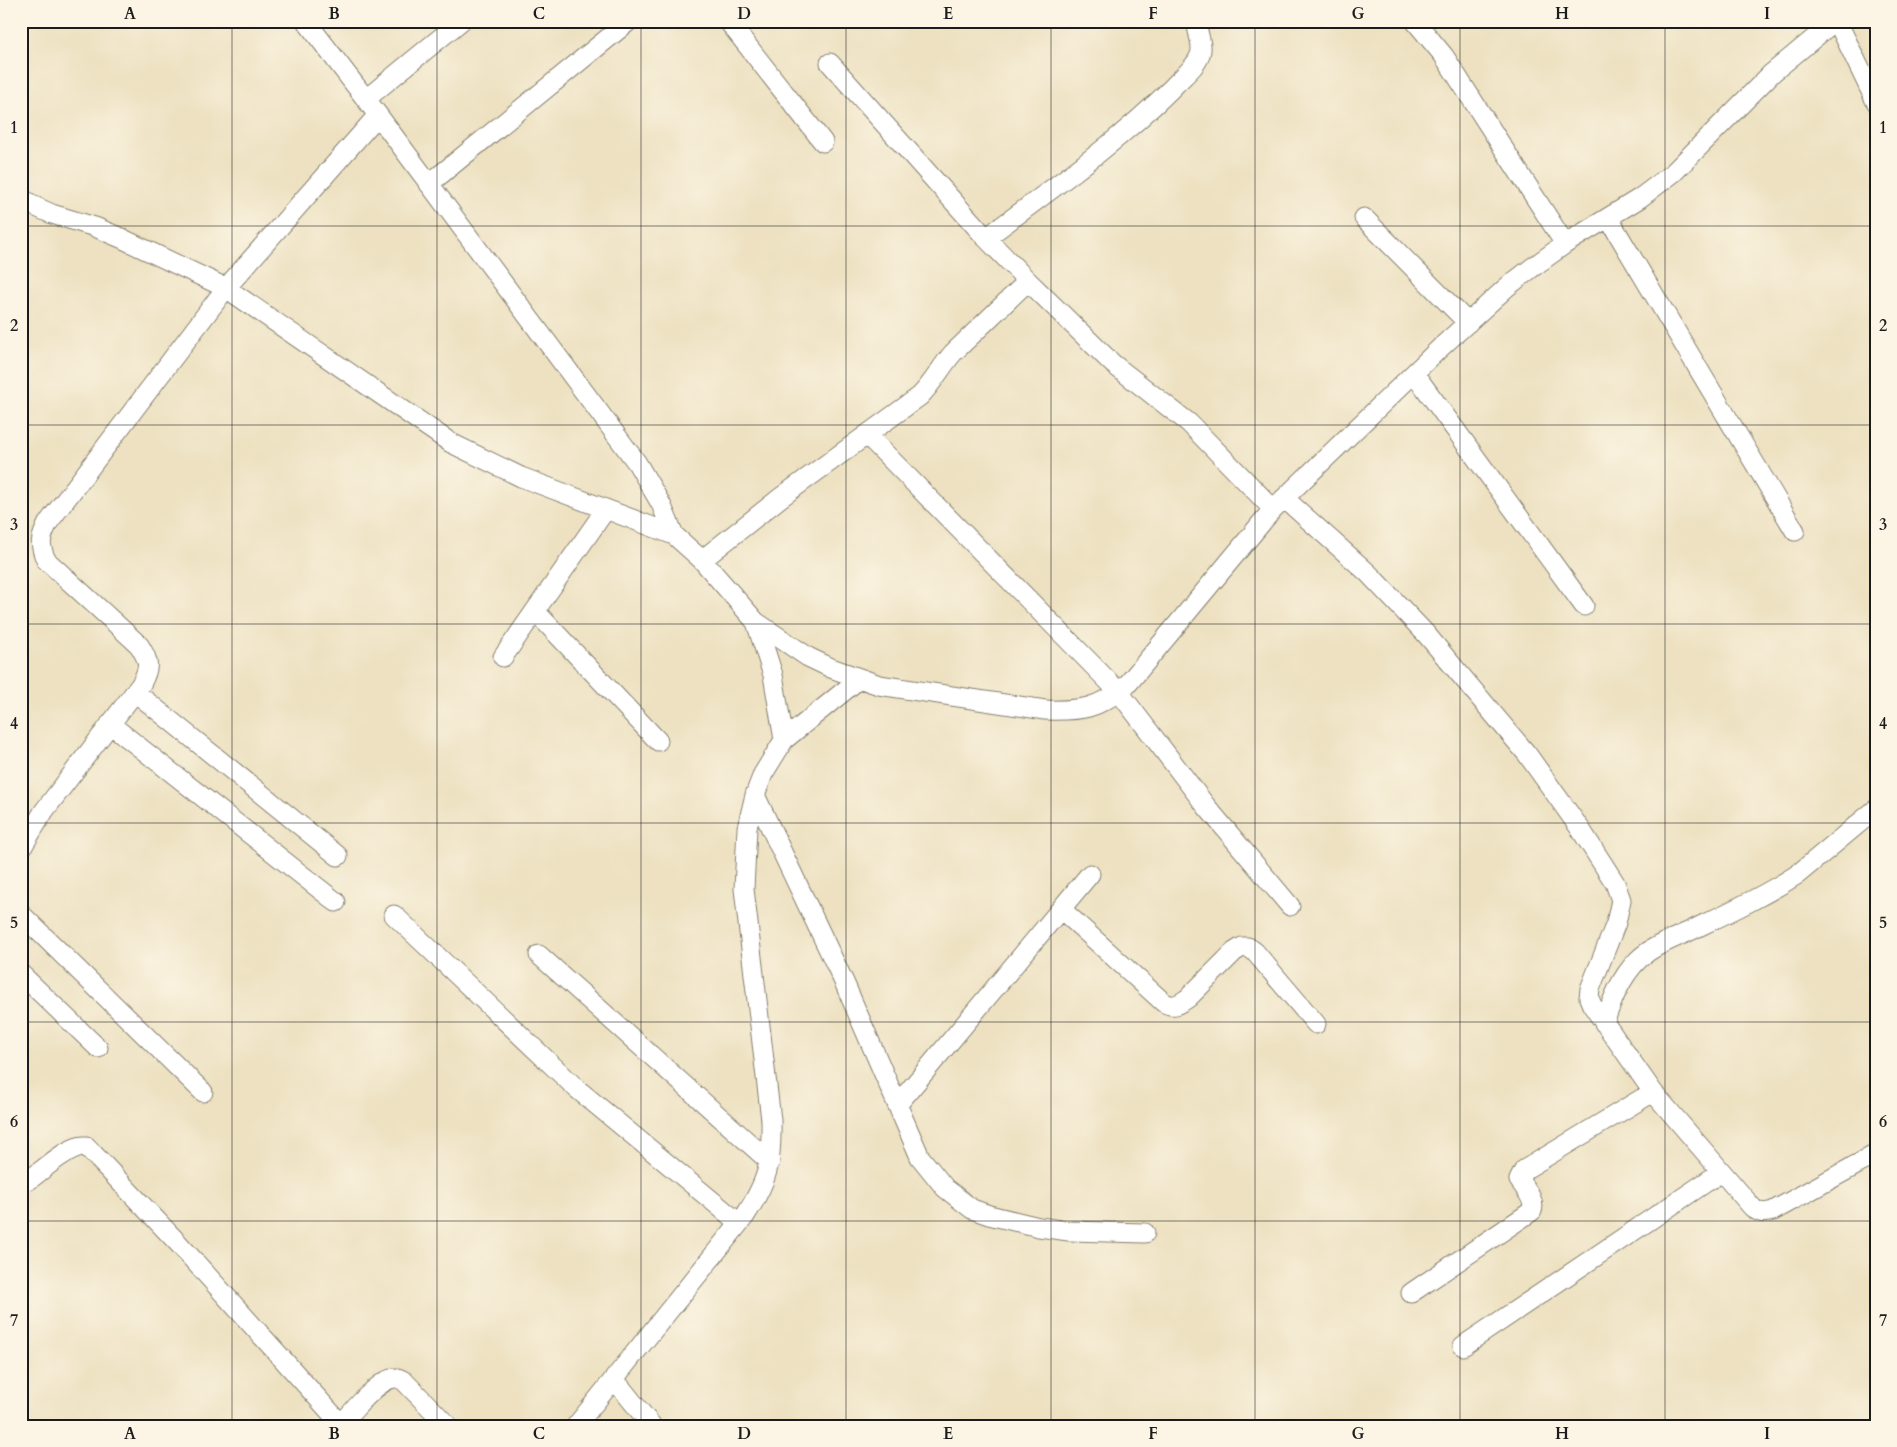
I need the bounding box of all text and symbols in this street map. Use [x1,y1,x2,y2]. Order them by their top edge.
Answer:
text: A [124,3,136,25]
text: B [328,3,340,25]
text: C [533,3,545,25]
text: D [737,3,751,25]
text: E [943,3,953,25]
text: F [1148,3,1158,25]
text: G [1351,3,1365,25]
text: H [1555,3,1569,25]
text: I [1764,3,1770,25]
text: 1 [10,117,18,139]
text: 1 [1879,117,1887,139]
text: 2 [10,315,18,337]
text: 2 [1879,315,1887,337]
text: 3 [10,514,18,536]
text: 3 [1879,514,1887,536]
text: 4 [10,713,18,735]
text: 4 [1879,713,1887,735]
text: 5 [10,912,18,934]
text: 5 [1879,912,1887,934]
text: 6 [10,1111,18,1133]
text: 6 [1879,1111,1887,1133]
text: 7 [10,1310,18,1332]
text: 7 [1879,1310,1887,1332]
text: A [124,1423,136,1445]
text: B [328,1423,340,1445]
text: C [533,1423,545,1445]
text: D [737,1423,751,1445]
text: E [943,1423,953,1445]
text: F [1148,1423,1158,1445]
text: G [1351,1423,1365,1445]
text: H [1555,1423,1569,1445]
text: I [1764,1423,1770,1445]

